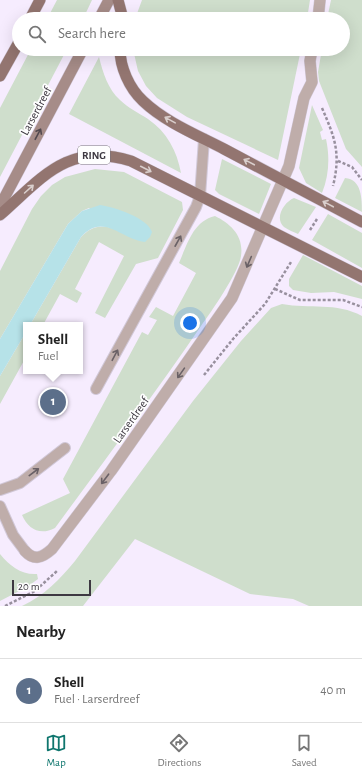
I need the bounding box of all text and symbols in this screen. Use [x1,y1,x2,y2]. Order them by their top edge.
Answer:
search box [12,12,350,56]
icon: search [26,23,48,45]
text: Search here [58,26,126,41]
street label: Larserdreef [18,84,54,137]
one-way arrow [164,116,176,124]
one-way arrow [35,129,42,141]
road number: RING [78,146,110,164]
one-way arrow [243,158,255,166]
one-way arrow [140,165,152,173]
one-way arrow [24,184,34,193]
one-way arrow [322,199,334,207]
one-way arrow [174,235,182,247]
one-way arrow [244,256,252,268]
your location [180,313,200,333]
popup [23,322,83,374]
text: Shell [38,332,68,347]
one-way arrow [112,349,119,361]
text: Fuel [38,350,59,363]
one-way arrow [177,367,185,378]
pin: 1 [40,387,66,417]
street label: Larserdreef [111,394,152,445]
one-way arrow [28,468,39,476]
one-way arrow [101,473,109,484]
scale bar [12,578,91,597]
text: 20 m [18,581,39,592]
text: Nearby [16,623,66,640]
text: Shell [54,675,84,690]
text: 1 [27,684,31,697]
text: 40 m [320,684,346,697]
text: Fuel · Larserdreef [54,693,139,706]
tab: Map [45,732,67,769]
tab: Directions [157,732,201,769]
tab: Saved [292,732,317,769]

